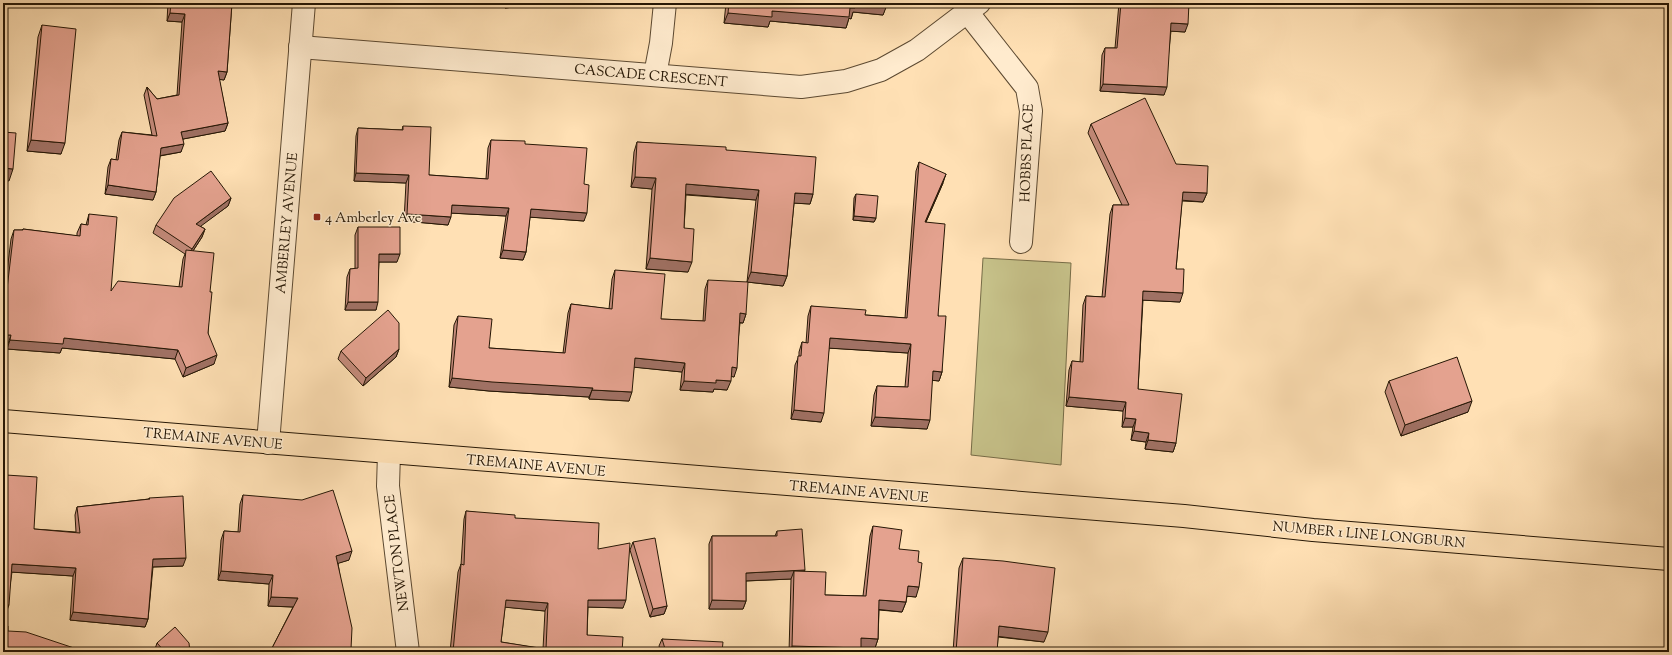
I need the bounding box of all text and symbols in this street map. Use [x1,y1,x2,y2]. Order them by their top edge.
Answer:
street label: CASCADE CRESCENT [573,60,728,94]
street label: HOBBS PLACE [1016,103,1040,203]
street label: AMBERLEY AVENUE [272,151,304,295]
place label: 4 Amberley Ave [325,209,421,229]
marker: 4 Amberley Ave [312,212,322,222]
street label: TREMAINE AVENUE [142,424,284,456]
street label: TREMAINE AVENUE [465,451,607,483]
street label: TREMAINE AVENUE [788,477,930,509]
street label: NEWTON PLACE [381,493,415,612]
street label: NUMBER 1 LINE LONGBURN [1272,518,1466,554]

